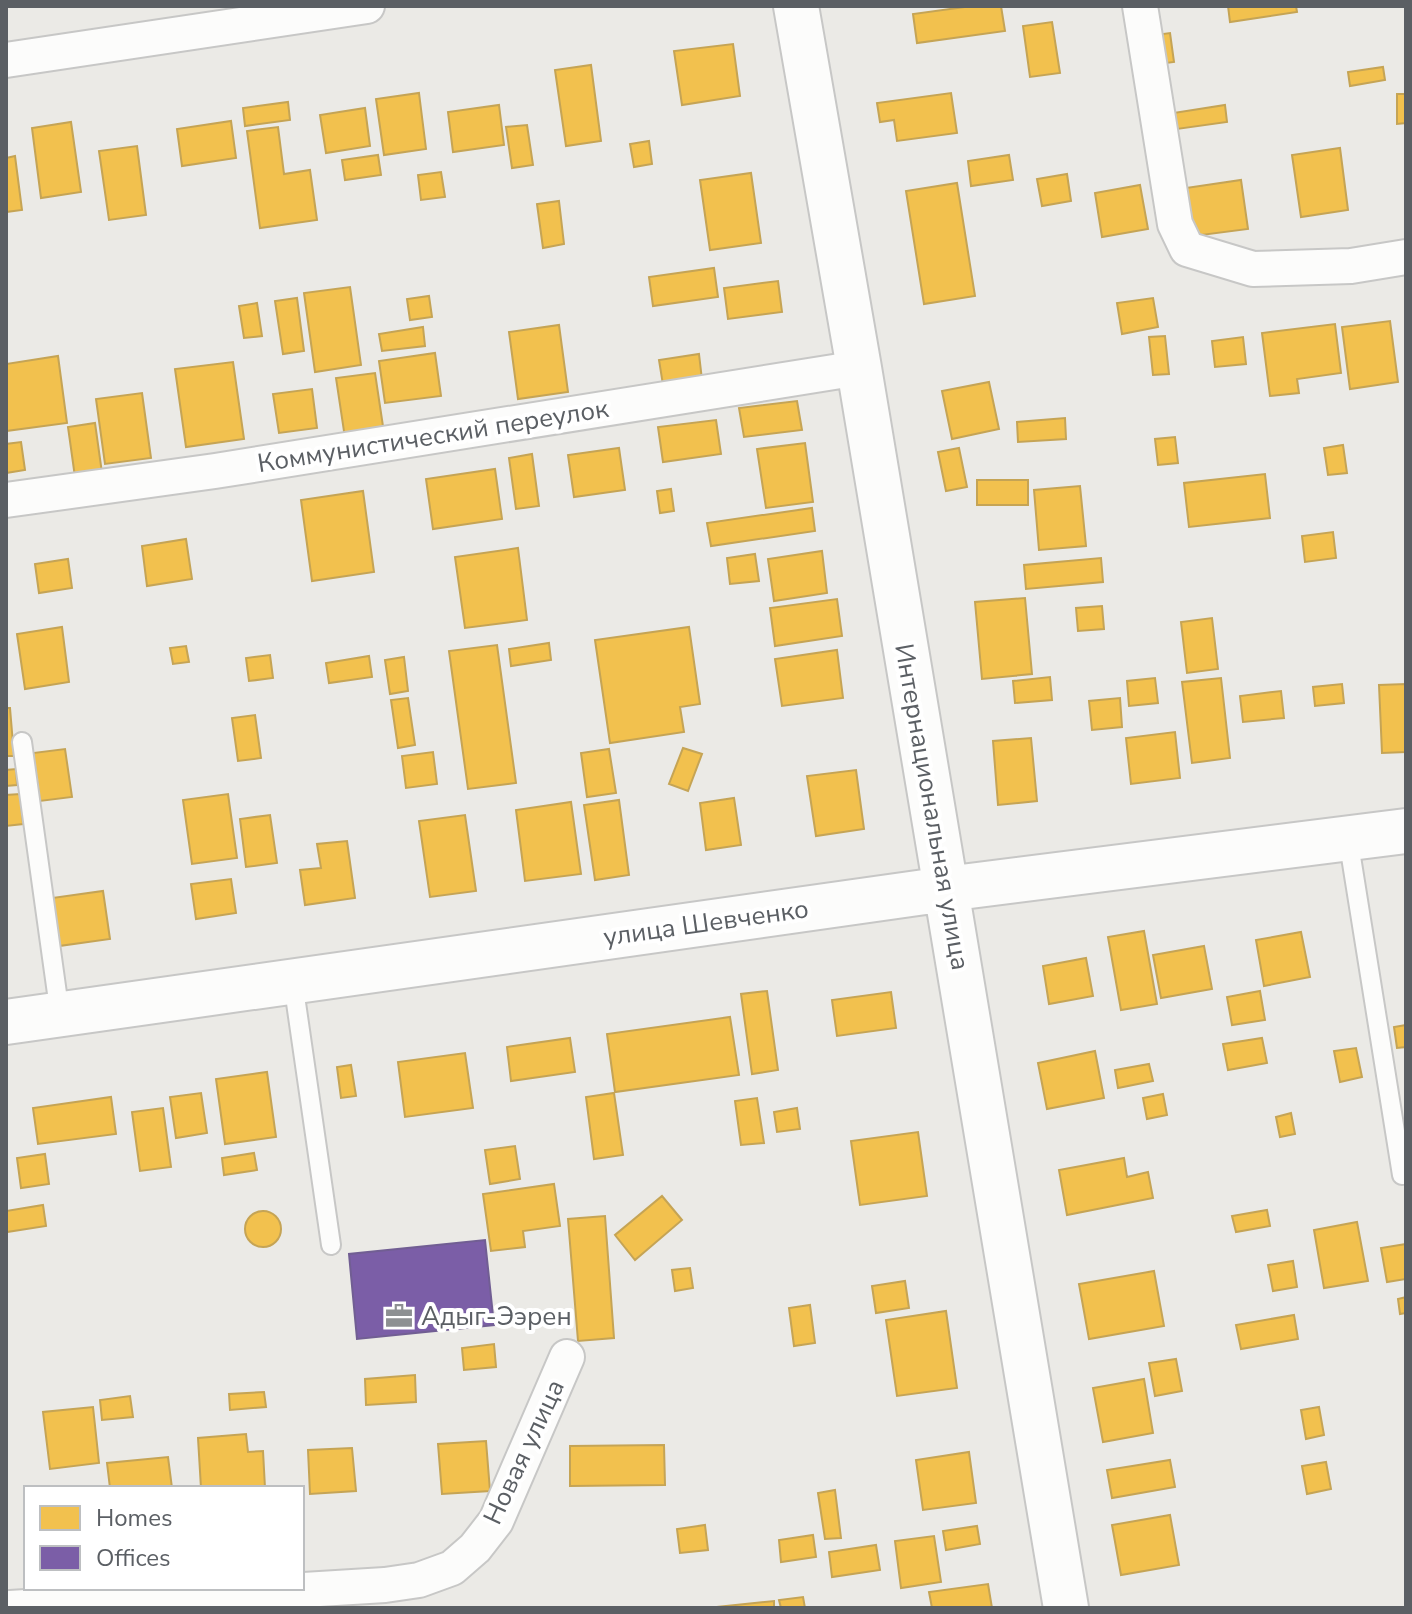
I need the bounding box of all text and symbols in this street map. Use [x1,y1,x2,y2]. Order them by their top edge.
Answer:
street label: Коммунистический переулок [255,391,611,481]
street label: Интернациональная улица [886,641,978,973]
street label: улица Шевченко [601,891,811,955]
place label: Адыг-Ээрен [421,1299,572,1334]
office icon: Адыг-Ээрен [384,1301,414,1331]
street label: Новая улица [475,1374,573,1530]
legend [24,1486,304,1590]
text: Homes [96,1502,172,1534]
text: Offices [96,1542,171,1574]

